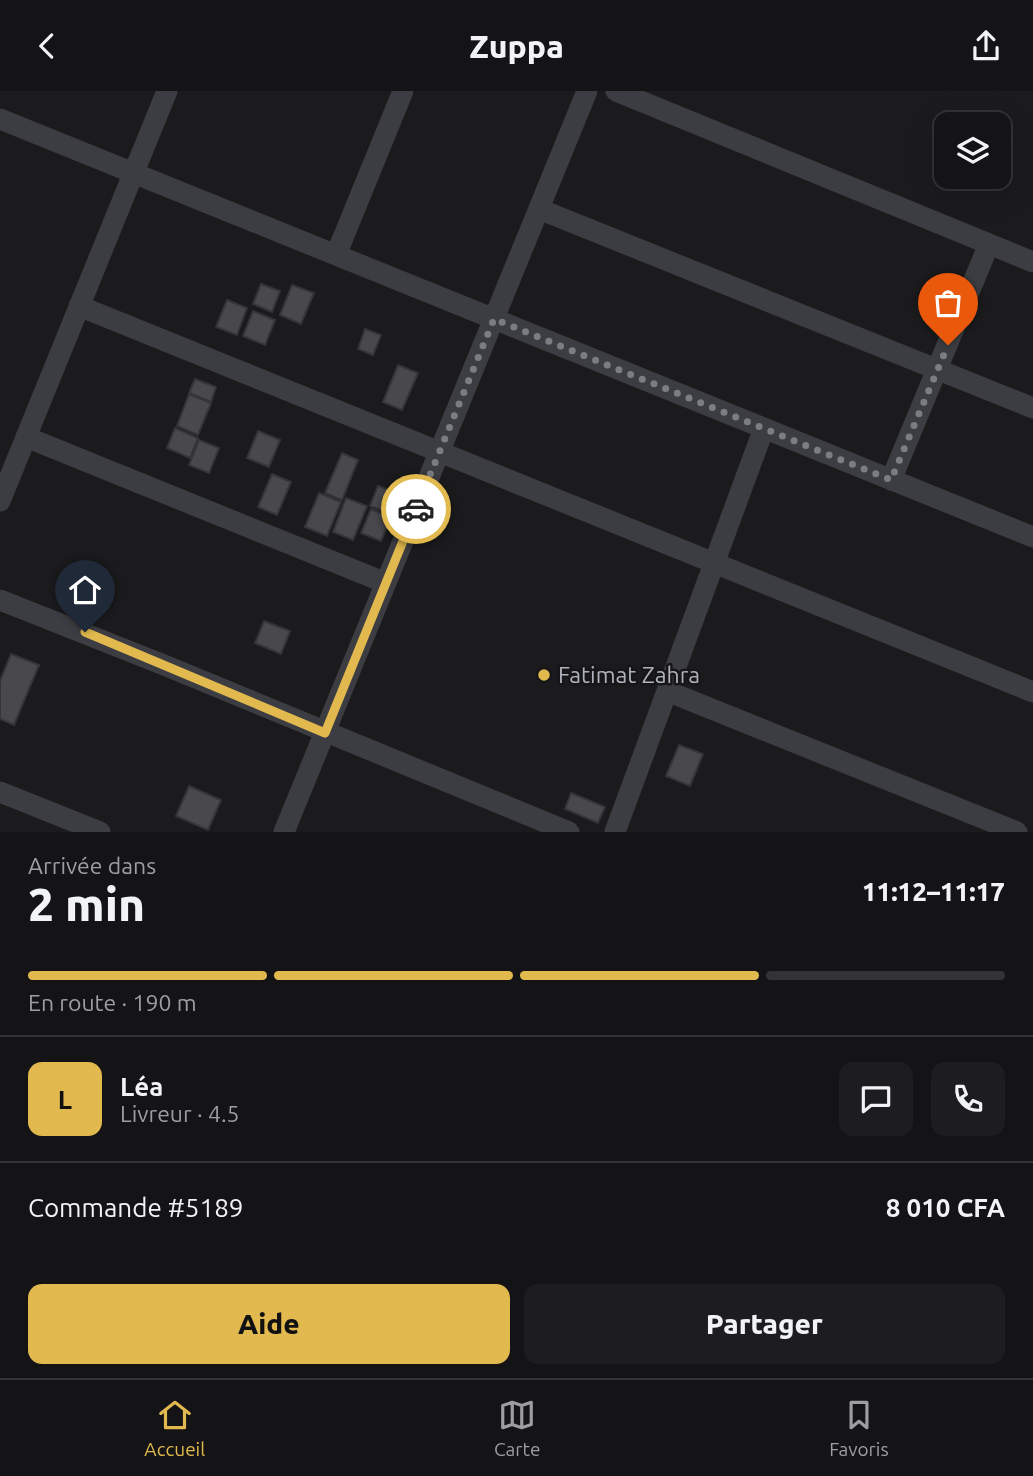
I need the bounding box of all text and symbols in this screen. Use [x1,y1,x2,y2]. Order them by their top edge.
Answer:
icon: back [28,27,66,65]
icon: share [967,27,1005,65]
text: Zuppa [469,28,564,64]
map controls [934,112,1011,189]
button: layers [934,112,1011,189]
pin [918,273,978,345]
icon: bag [929,284,967,322]
courier [381,474,451,544]
icon: car [397,490,435,528]
pin [55,560,115,632]
icon: home [66,571,104,609]
place label: Fatimat Zahra [558,662,700,687]
marker: Fatimat Zahra [536,667,552,683]
text: Arrivée dans [28,853,156,878]
text: 11:12–11:17 [862,877,1005,906]
text: 2 min [28,878,145,930]
text: En route · 190 m [28,990,197,1015]
button: chat [839,1062,913,1136]
button: phone [931,1062,1005,1136]
text: Léa [120,1072,163,1101]
text: L [58,1085,72,1114]
text: Livreur · 4.5 [120,1101,240,1126]
text: Commande #5189 [28,1193,244,1222]
text: 8 010 CFA [886,1193,1005,1222]
button: Aide [28,1284,510,1364]
button: Partager [524,1284,1005,1364]
tab: Accueil [144,1396,205,1460]
tab: Carte [494,1396,541,1460]
tab: Favoris [829,1396,889,1460]

